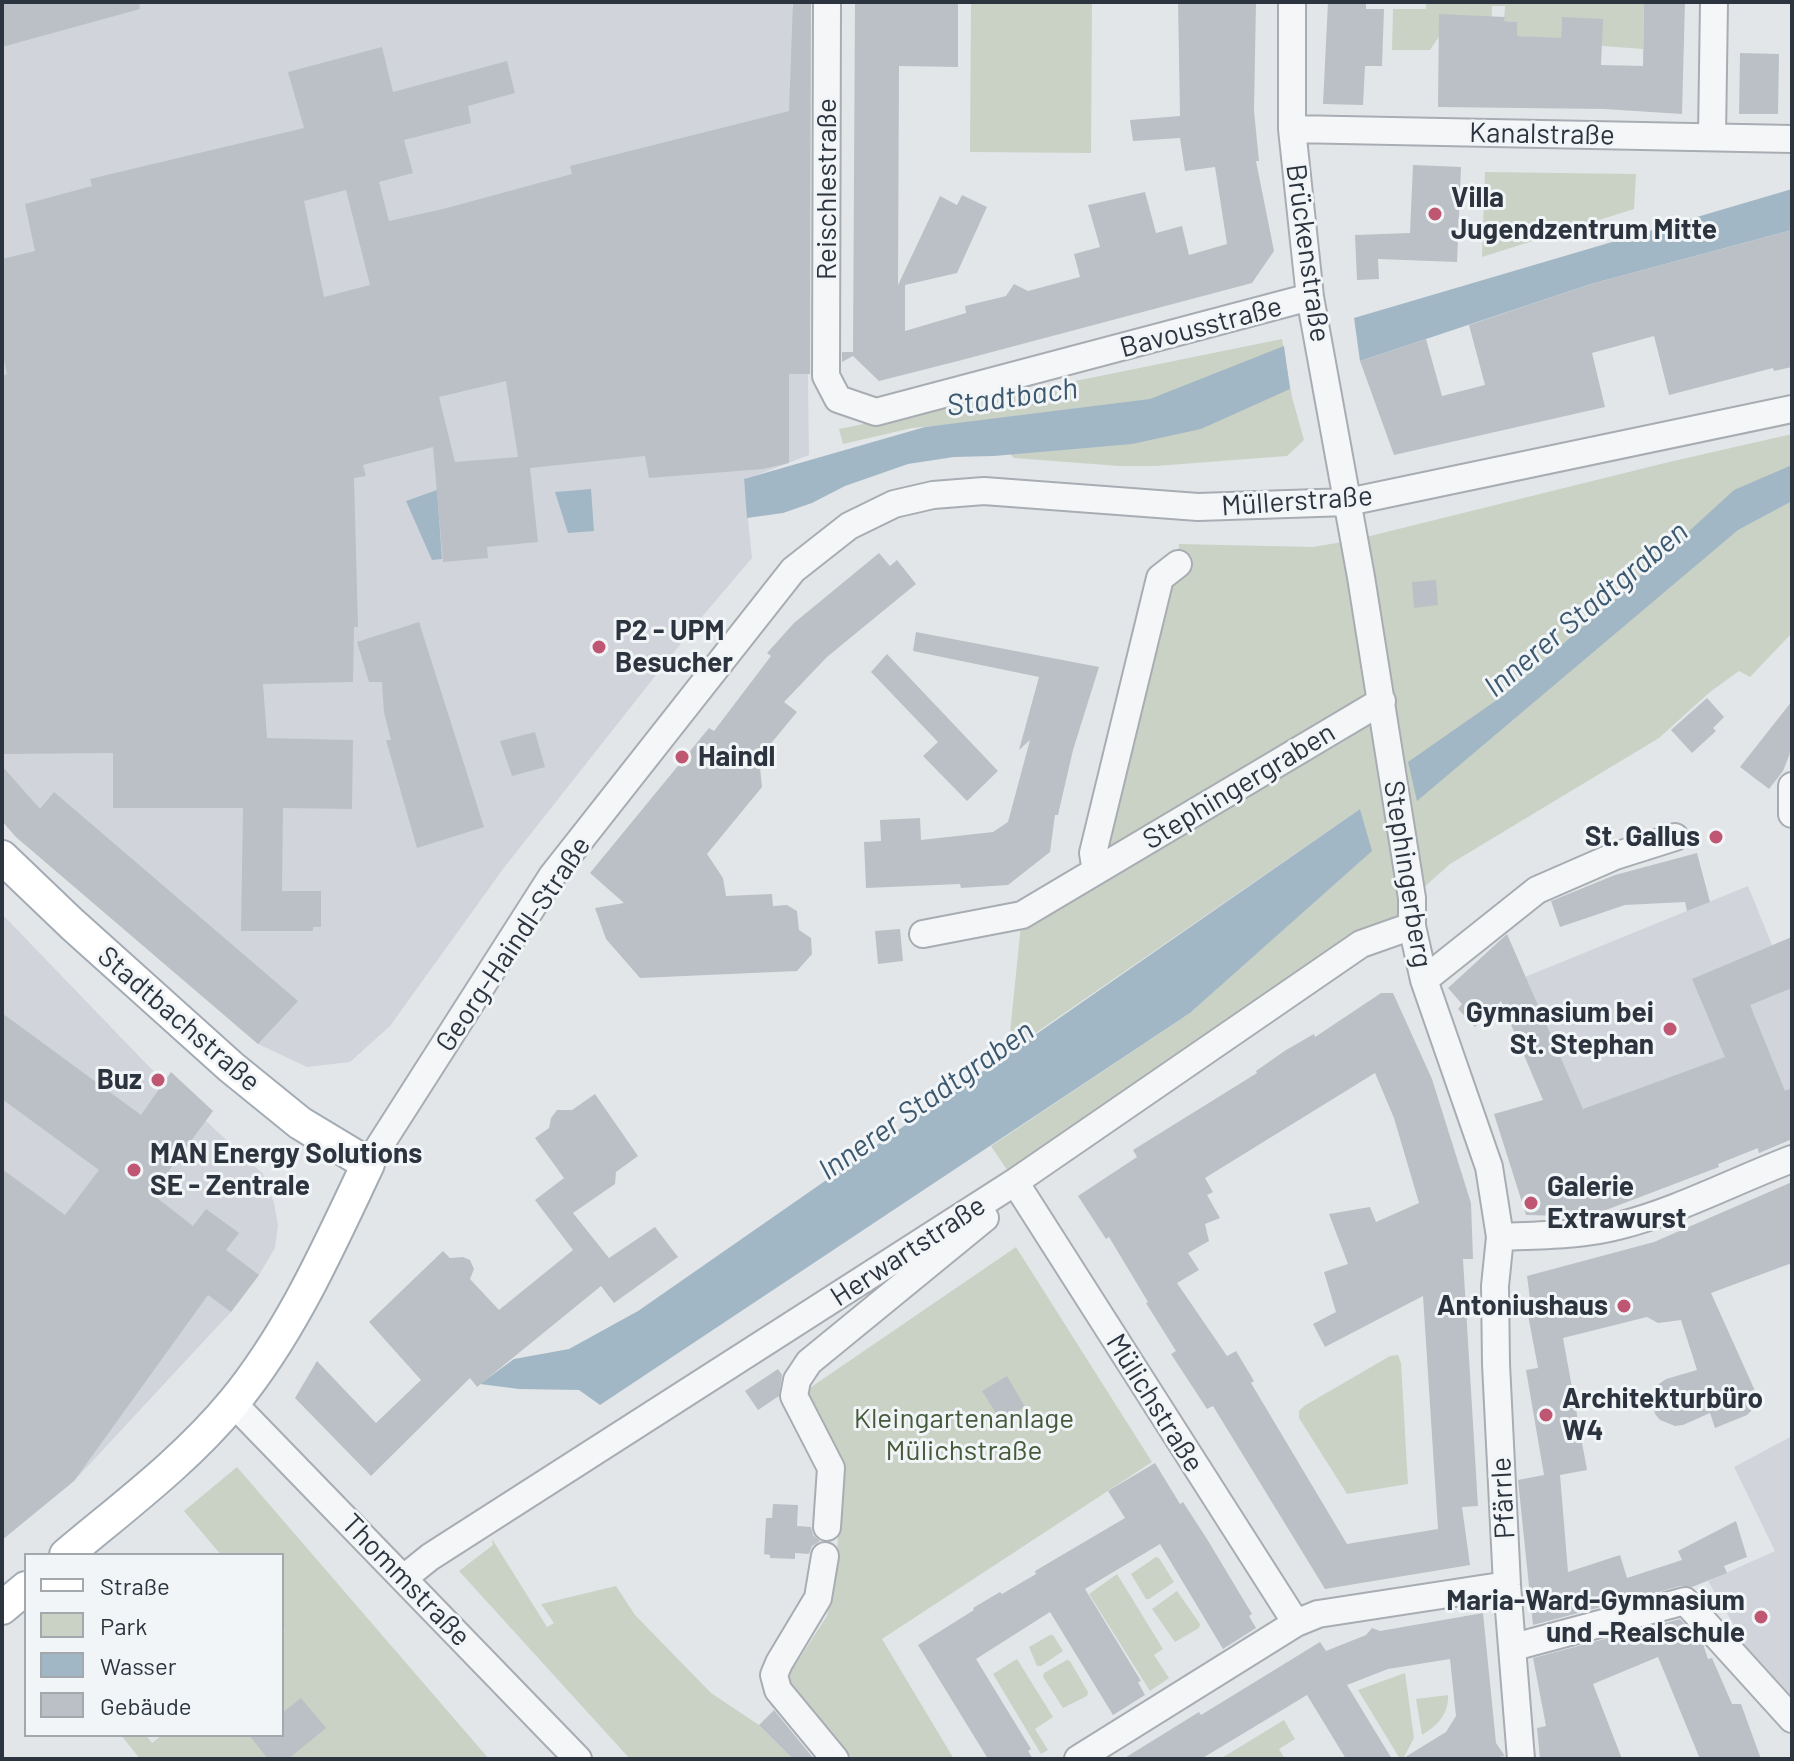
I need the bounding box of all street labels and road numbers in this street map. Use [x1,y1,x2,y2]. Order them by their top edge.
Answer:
street label: Reischlestraße [810,98,844,280]
street label: Kanalstraße [1469,116,1615,152]
street label: Brückenstraße [1279,162,1337,344]
street label: Bavousstraße [1116,289,1286,365]
street label: Müllerstraße [1220,479,1374,523]
street label: Stephingergraben [1137,715,1341,857]
street label: Stephingerberg [1377,778,1439,970]
street label: Georg-Haindl-Straße [429,830,597,1058]
street label: Stadtbachstraße [91,939,267,1099]
street label: Herwartstraße [824,1188,992,1314]
street label: Mülichstraße [1099,1328,1211,1478]
street label: Pfärrle [1484,1456,1522,1540]
street label: Thommstraße [335,1507,477,1653]

